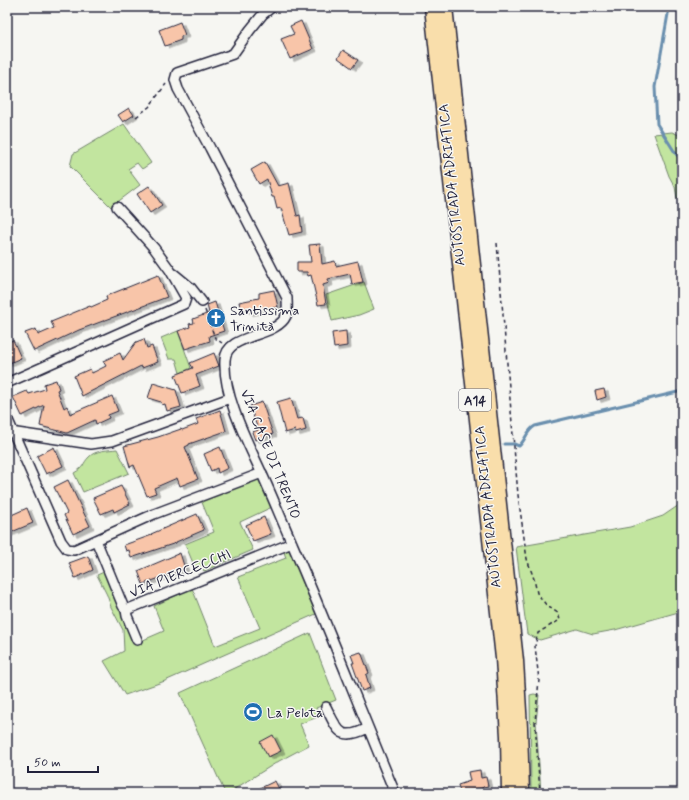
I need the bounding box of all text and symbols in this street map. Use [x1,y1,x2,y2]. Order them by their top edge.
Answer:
street label: AUTOSTRADA ADRIATICA [435,103,469,267]
place label: Santissima Trinità [230,302,299,336]
church icon: Santissima Trinità [205,307,227,329]
street label: VIA CASE DI TRENTO [236,387,304,522]
road number: A14 [459,389,491,411]
street label: AUTOSTRADA ADRIATICA [471,425,505,589]
street label: VIA PIERCECCHI [127,545,234,602]
sports icon: La Pelota [242,701,264,723]
place label: La Pelota [267,704,323,722]
scale bar [28,748,98,774]
text: 50 m [34,755,61,771]

